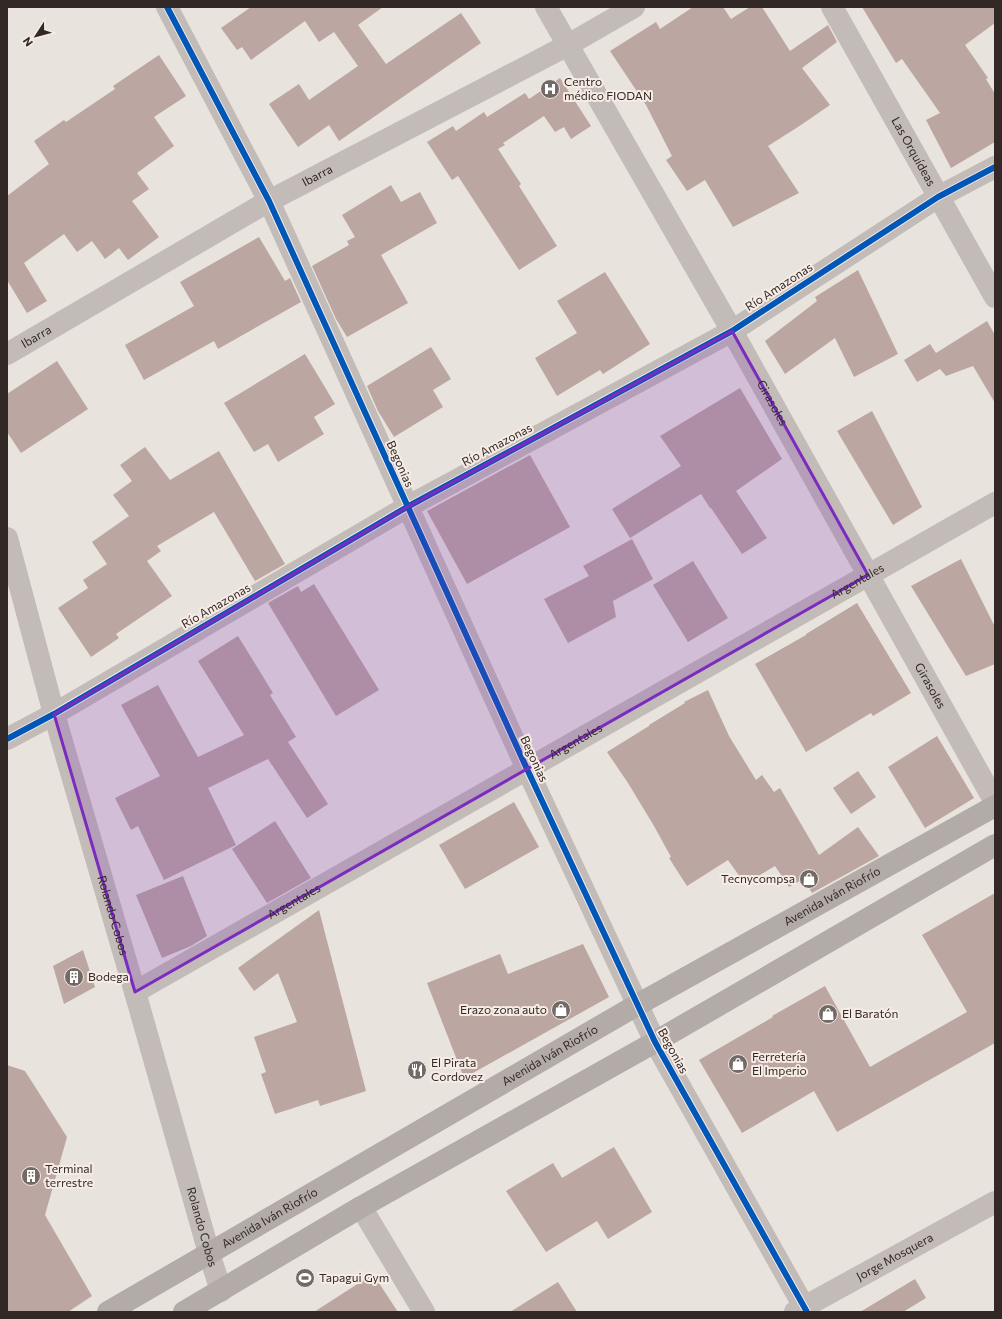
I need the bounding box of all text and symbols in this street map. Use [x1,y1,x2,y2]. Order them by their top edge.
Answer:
north arrow [16,16,56,56]
text: N [20,35,35,49]
place label: Centro médico FIODAN [564,74,652,102]
hospital icon: Centro médico FIODAN [539,78,561,100]
street label: Las Orquídeas [889,114,939,188]
street label: Ibarra [299,161,335,189]
street label: Río Amazonas [742,259,815,313]
street label: Ibarra [18,322,53,350]
street label: Girasoles [755,377,791,428]
street label: Río Amazonas [459,420,534,468]
street label: Begonias [384,438,417,489]
street label: Argentales [828,560,886,601]
street label: Río Amazonas [179,580,252,631]
street label: Girasoles [913,660,949,711]
street label: Argentales [546,720,604,761]
street label: Begonias [518,733,552,784]
street label: Avenida Iván Riofrío [781,863,883,928]
shop icon: Tecnycompsa [798,868,820,890]
place label: Tecnycompsa [721,871,795,885]
street label: Rolando Cobos [95,874,132,957]
street label: Argentales [265,880,323,921]
building icon: Bodega [63,966,85,988]
place label: Bodega [88,969,129,983]
shop icon: Erazo zona auto [550,999,572,1021]
place label: Erazo zona auto [460,1002,547,1016]
shop icon: El Baratón [817,1003,839,1025]
place label: El Baratón [842,1006,898,1020]
street label: Avenida Iván Riofrío [499,1021,600,1088]
street label: Begonias [656,1026,692,1075]
place label: Ferretería El Imperio [752,1049,807,1077]
shop icon: Ferretería El Imperio [727,1053,749,1075]
place label: El Pirata Cordovez [431,1055,483,1083]
restaurant icon: El Pirata Cordovez [406,1059,428,1081]
place label: Terminal terrestre [45,1161,93,1189]
building icon: Terminal terrestre [20,1165,42,1187]
street label: Avenida Iván Riofrío [219,1184,320,1251]
street label: Rolando Cobos [185,1185,221,1268]
street label: Jorge Mosquera [854,1229,935,1284]
sports icon: Tapagui Gym [294,1267,316,1289]
place label: Tapagui Gym [319,1270,389,1284]

